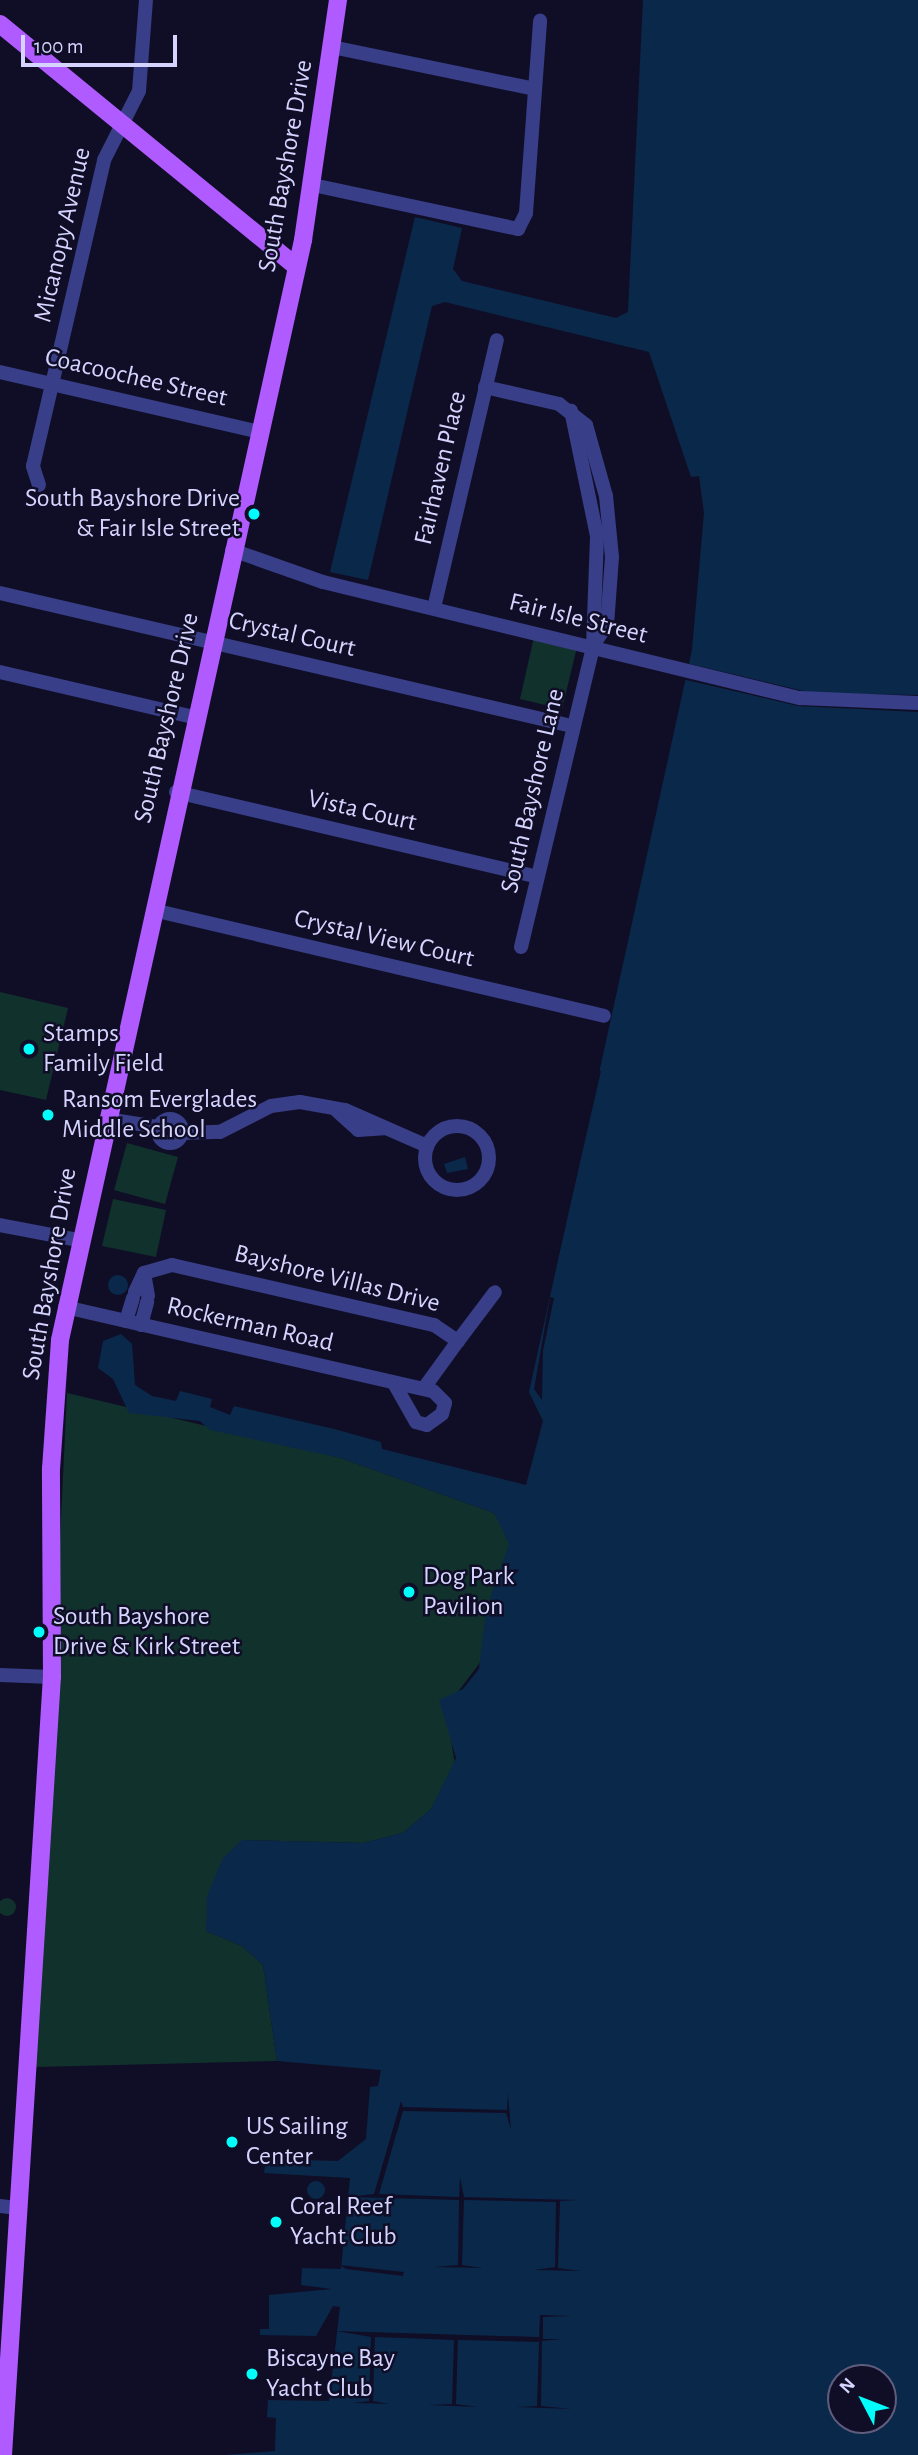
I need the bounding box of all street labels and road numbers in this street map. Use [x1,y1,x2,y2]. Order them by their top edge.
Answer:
street label: South Bayshore Drive [252,57,320,275]
street label: Micanopy Avenue [28,145,98,325]
street label: Coacoochee Street [42,342,230,414]
street label: Fairhaven Place [408,388,474,548]
street label: Fair Isle Street [506,587,650,651]
street label: Crystal Court [226,605,358,665]
street label: South Bayshore Drive [128,610,206,826]
street label: South Bayshore Lane [494,686,572,896]
street label: Vista Court [305,783,419,839]
street label: Crystal View Court [291,903,477,975]
street label: South Bayshore Drive [16,1165,84,1383]
street label: Bayshore Villas Drive [231,1238,443,1320]
street label: Rockerman Road [164,1291,336,1359]

